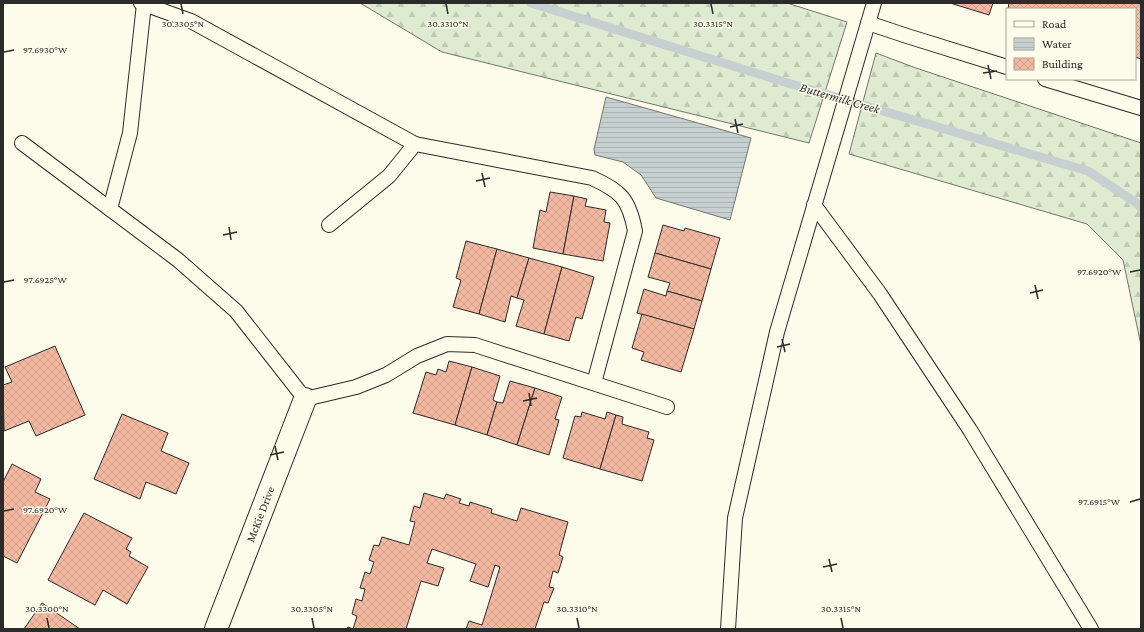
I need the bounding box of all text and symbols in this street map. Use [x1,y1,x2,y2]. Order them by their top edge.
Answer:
legend [1006,8,1136,80]
text: Road [1042,17,1067,31]
text: 30.3305°N [162,18,205,29]
text: 30.3310°N [428,18,469,29]
text: 30.3315°N [693,18,733,29]
text: Water [1042,37,1072,51]
text: 97.6930°W [23,44,68,55]
text: Building [1042,57,1083,71]
water label: Buttermilk Creek [798,79,883,117]
text: 97.6920°W [1077,266,1122,277]
text: 97.6925°W [23,274,67,285]
street label: McKie Drive [243,484,277,544]
text: 97.6915°W [1078,496,1121,507]
text: 97.6920°W [23,504,68,515]
text: 30.3300°N [25,603,69,614]
text: 30.3305°N [291,603,334,614]
text: 30.3310°N [557,603,598,614]
text: 30.3315°N [821,603,861,614]

